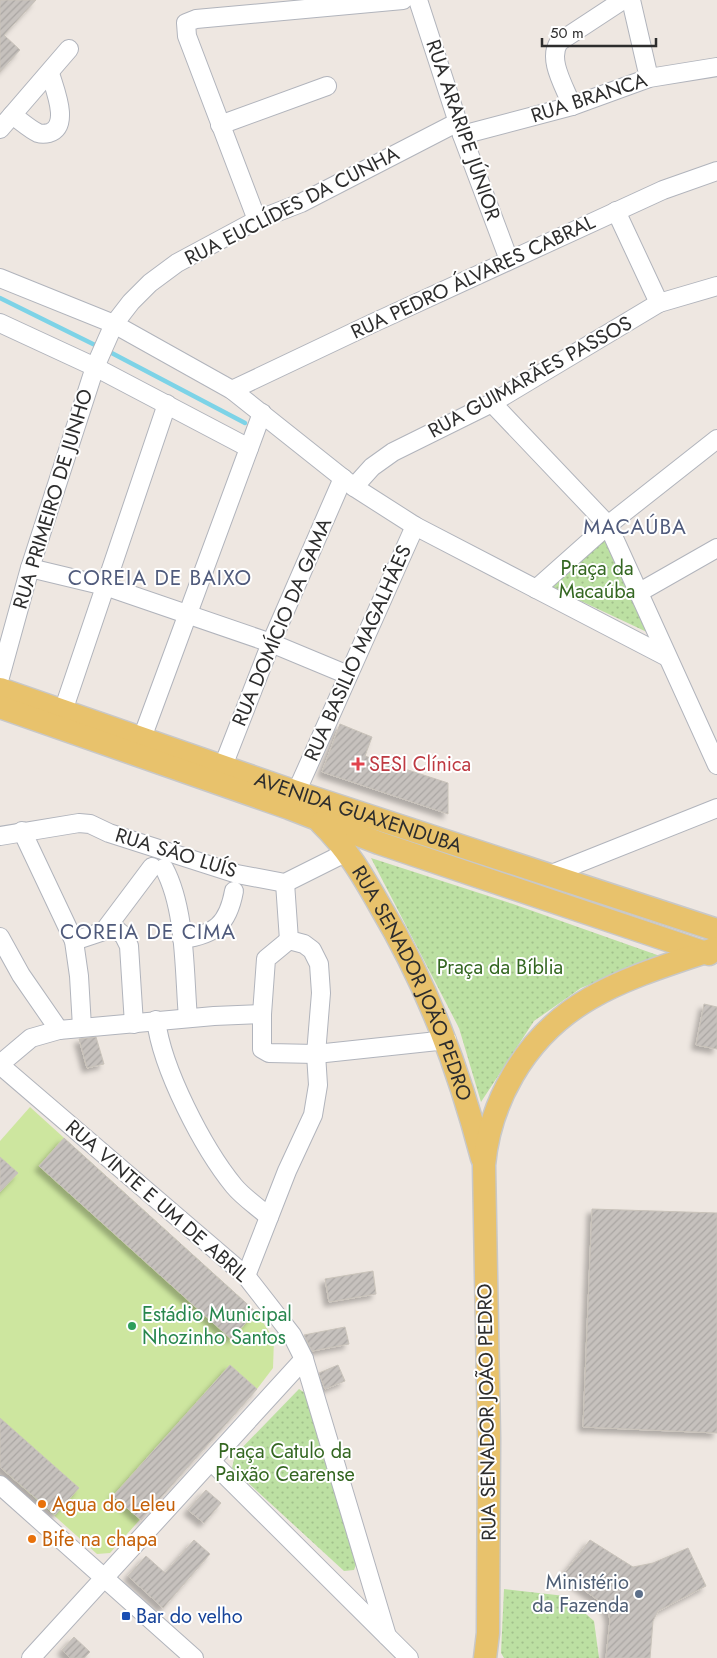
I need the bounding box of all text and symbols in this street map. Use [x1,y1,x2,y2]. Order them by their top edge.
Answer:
scale bar [542,15,656,47]
text: 50 m [550,22,584,44]
street label: RUA ARARIPE JÚNIOR [418,36,508,224]
street label: RUA BRANCA [527,65,652,130]
street label: RUA EUCLÍDES DA CUNHA [180,139,405,273]
street label: RUA PEDRO ÁLVARES CABRAL [346,208,600,346]
street label: RUA GUIMARÃES PASSOS [423,309,637,445]
street label: RUA PRIMEIRO DE JUNHO [6,385,100,613]
district label: MACAÚBA [583,512,687,542]
street label: RUA DOMÍCIO DA GAMA [225,513,339,731]
street label: RUA BASILIO MAGALHÃES [297,540,419,766]
park label: Praça da Macaúba [559,554,635,606]
district label: COREIA DE BAIXO [68,563,252,593]
place label: SESI Clínica [369,750,471,779]
marker: SESI Clínica [351,757,365,771]
street label: AVENIDA GUAXENDUBA [251,764,467,860]
street label: RUA SÃO LUÍS [112,821,240,885]
street label: RUA SENADOR JOÃO PEDRO [345,860,479,1104]
district label: COREIA DE CIMA [60,917,236,947]
park label: Praça da Bíblia [437,953,563,982]
street label: RUA VINTE E UM DE ABRIL [59,1113,255,1289]
street label: RUA SENADOR JOÃO PEDRO [470,1283,504,1541]
place label: Estádio Municipal Nhozinho Santos [142,1300,292,1352]
marker: Estádio Municipal Nhozinho Santos [126,1320,138,1332]
park label: Praça Catulo da Paixão Cearense [215,1437,355,1489]
place label: Agua do Leleu [52,1490,176,1519]
marker: Agua do Leleu [36,1498,48,1510]
place label: Bife na chapa [42,1525,157,1554]
marker: Bife na chapa [26,1533,38,1545]
place label: Ministério da Fazenda [532,1568,629,1620]
marker: Ministério da Fazenda [633,1588,645,1600]
place label: Bar do velho [136,1602,243,1631]
marker: Bar do velho [120,1610,132,1622]

